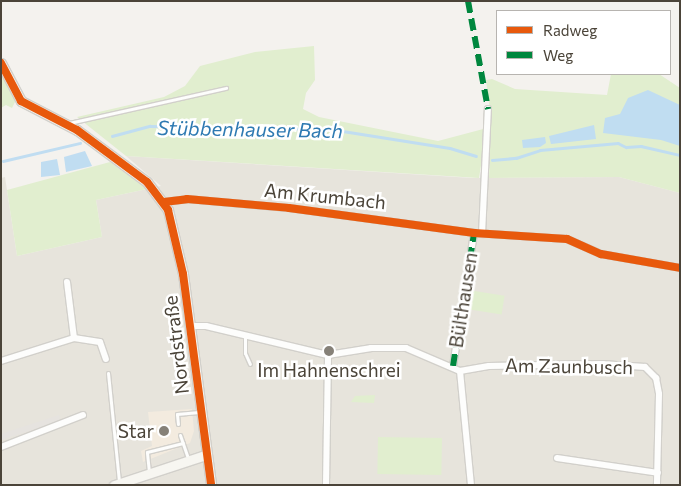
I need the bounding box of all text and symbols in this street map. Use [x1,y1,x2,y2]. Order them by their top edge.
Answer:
legend [496,10,671,75]
text: Radweg [543,21,597,39]
text: Weg [543,46,573,64]
water label: Stübbenhauser Bach [157,115,343,143]
street label: Am Krumbach [263,178,387,214]
street label: Bülthausen [444,251,482,349]
street label: Nordstraße [159,294,193,396]
marker: Im Hahnenschrei [323,345,335,357]
street label: Am Zaunbusch [505,353,633,379]
place label: Im Hahnenschrei [257,359,401,381]
place label: Star [118,420,154,442]
marker: Star [158,425,170,437]

